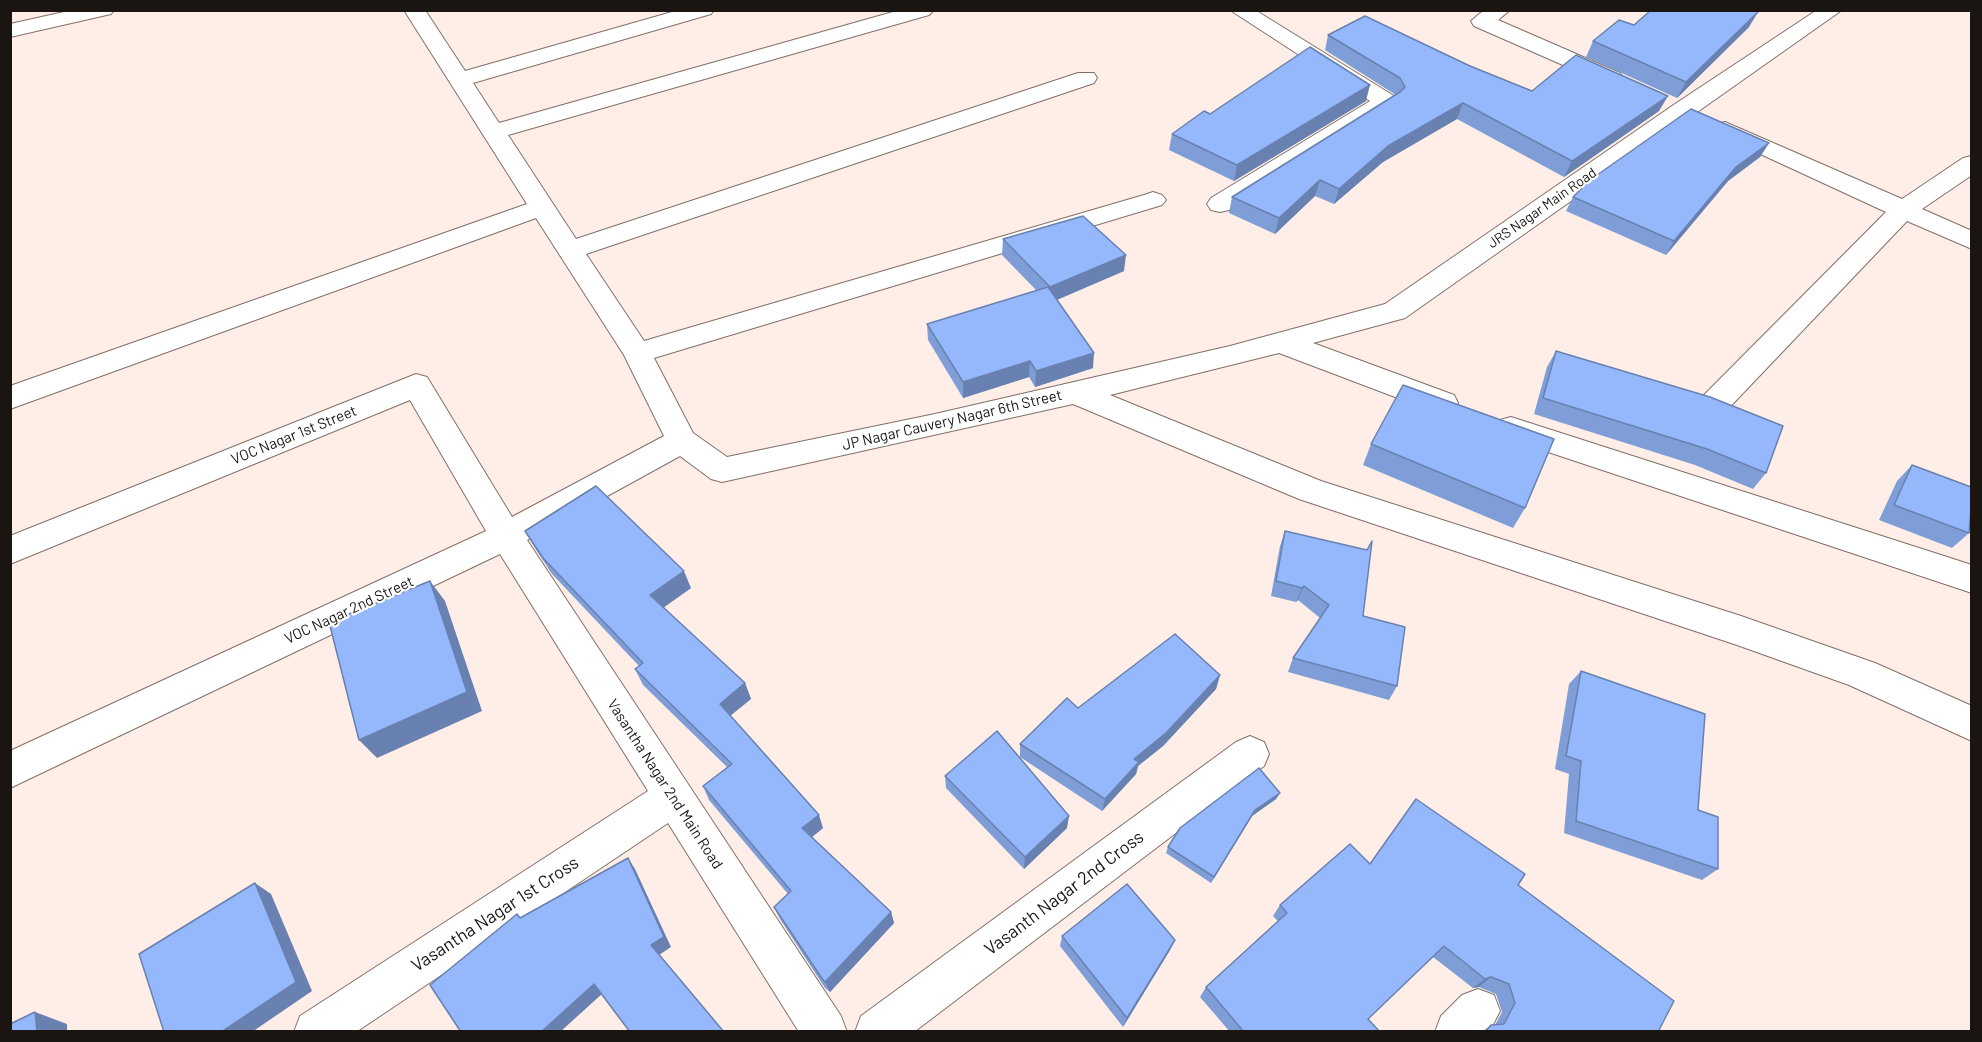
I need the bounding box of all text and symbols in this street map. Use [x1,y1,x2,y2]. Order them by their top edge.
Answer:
street label: JRS Nagar Main Road [1484,164,1600,252]
street label: JP Nagar Cauvery Nagar 6th Street [840,386,1064,454]
street label: VOC Nagar 1st Street [229,402,359,468]
street label: VOC Nagar 2nd Street [282,572,416,648]
street label: Vasantha Nagar 2nd Main Road [603,696,727,872]
street label: Vasanth Nagar 2nd Cross [980,826,1148,960]
street label: Vasantha Nagar 1st Cross [407,852,583,976]

